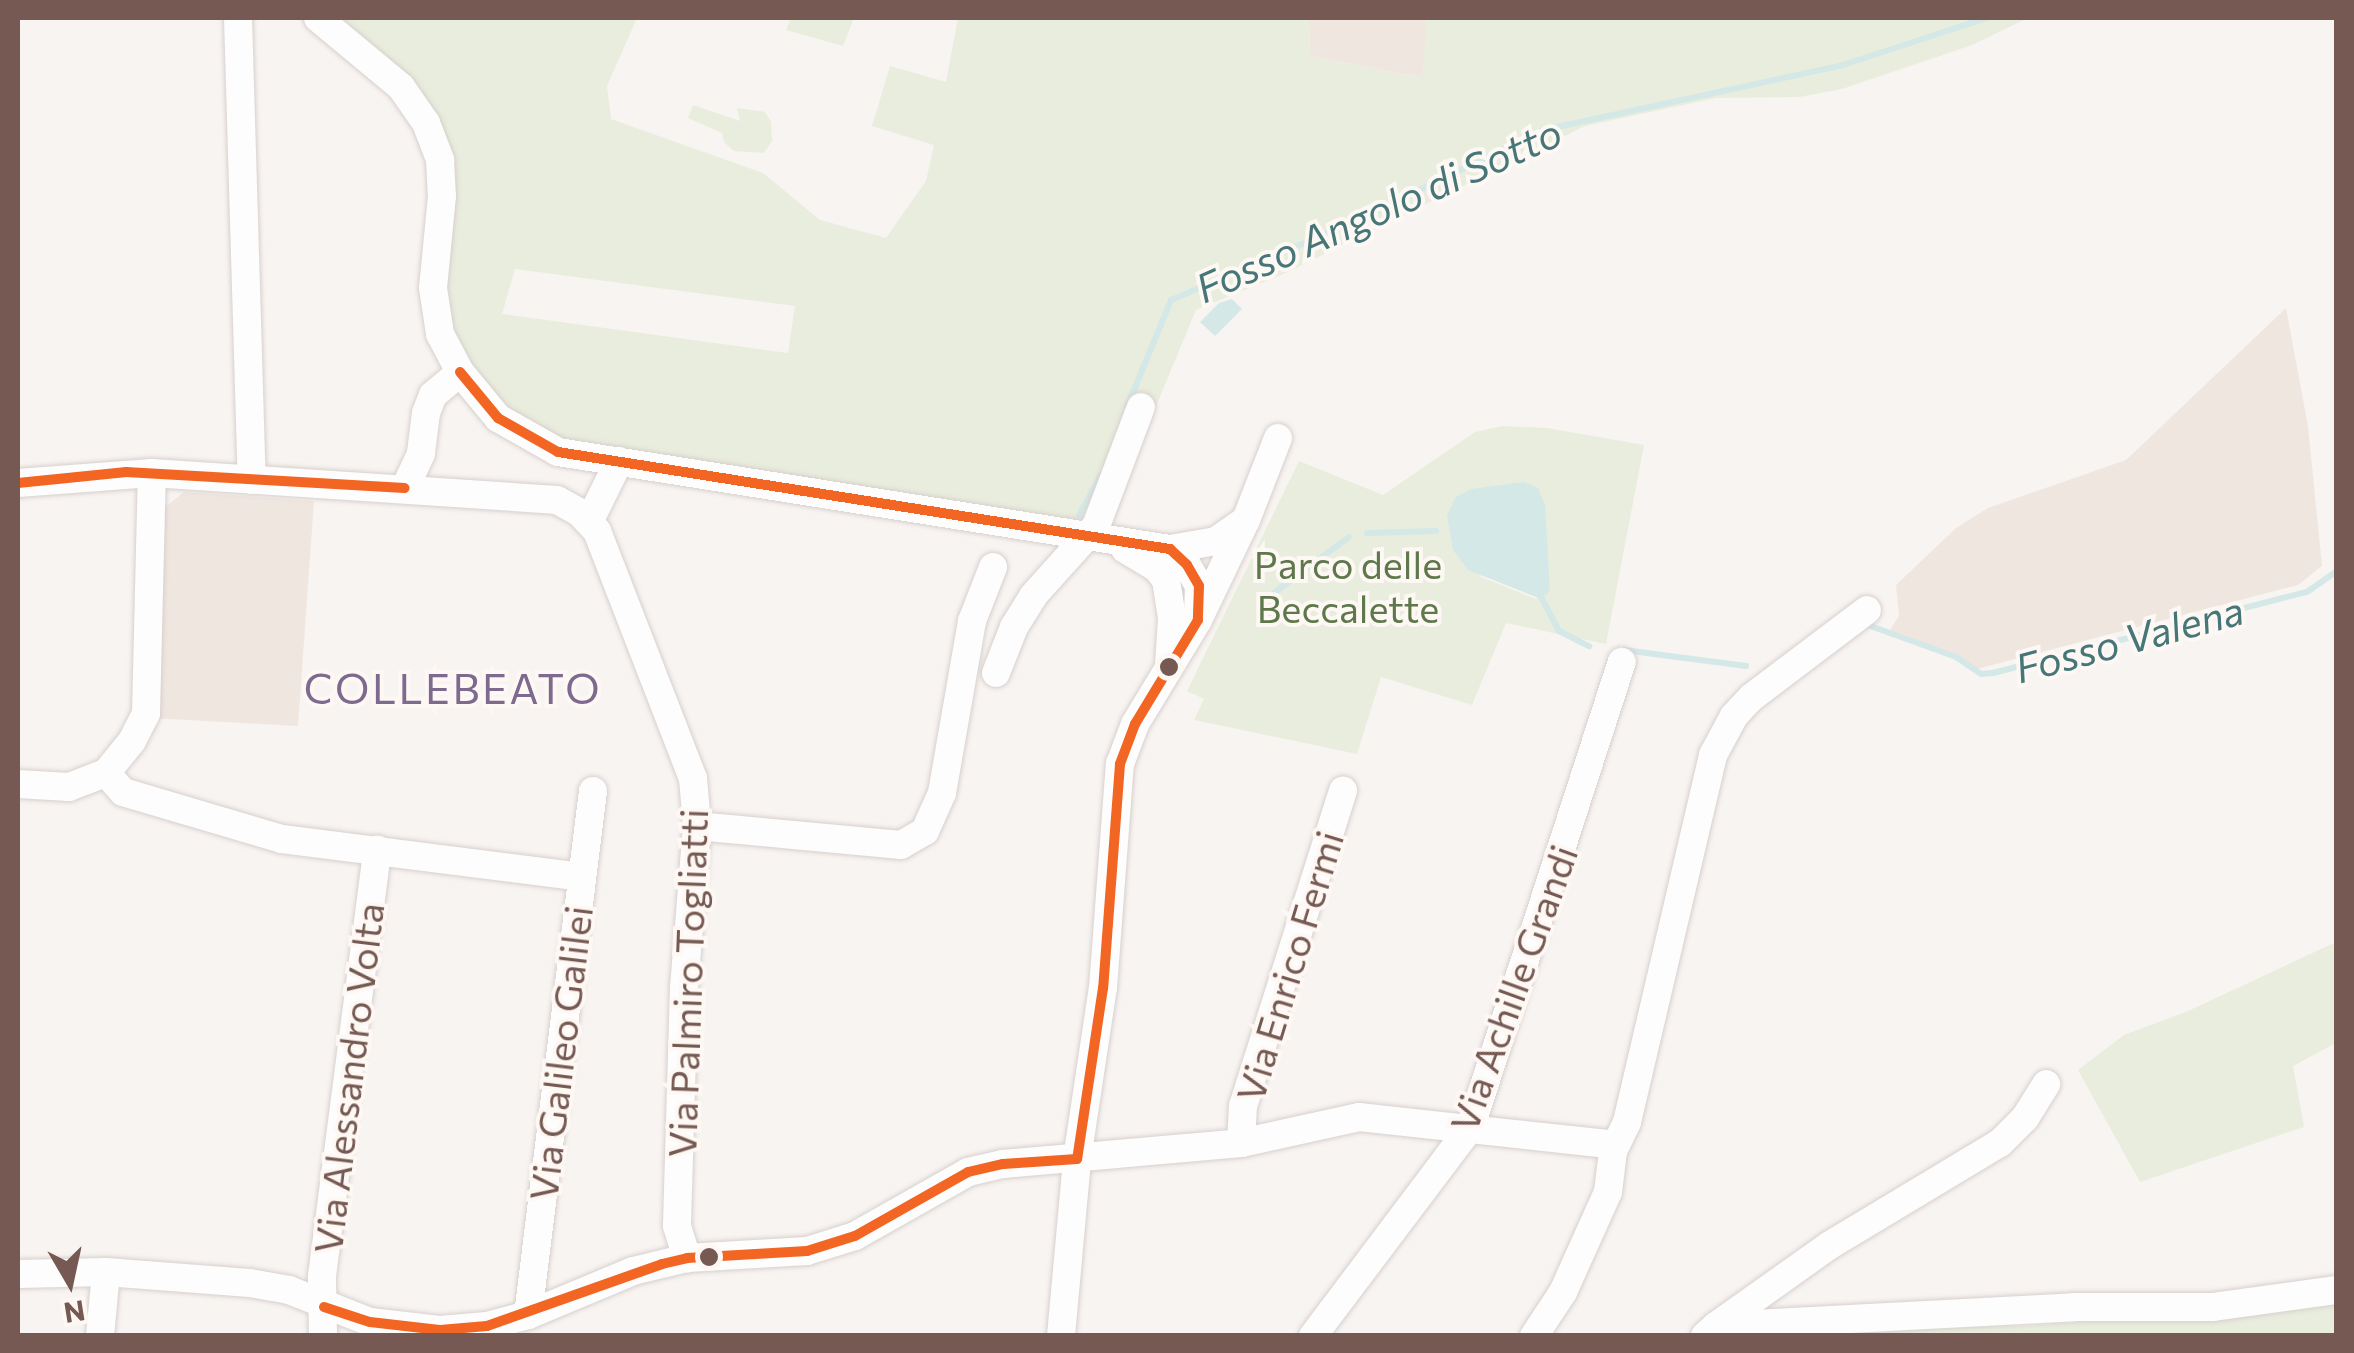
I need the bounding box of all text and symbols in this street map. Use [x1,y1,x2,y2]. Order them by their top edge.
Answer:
water label: Fosso Angolo di Sotto [1188,107,1568,311]
park label: Parco delle Beccalette [1254,541,1442,630]
water label: Fosso Valena [2009,584,2249,692]
unlabelled marker [1159,657,1179,677]
district label: COLLEBEATO [304,662,602,712]
street label: Via Palmiro Togliatti [658,808,716,1158]
street label: Via Enrico Fermi [1226,825,1352,1107]
street label: Via Achille Grandi [1440,839,1586,1137]
street label: Via Alessandro Volta [304,900,392,1256]
street label: Via Galileo Galilei [519,903,601,1203]
north arrow [20,1233,120,1333]
unlabelled marker [699,1247,719,1267]
text: N [62,1294,88,1331]

